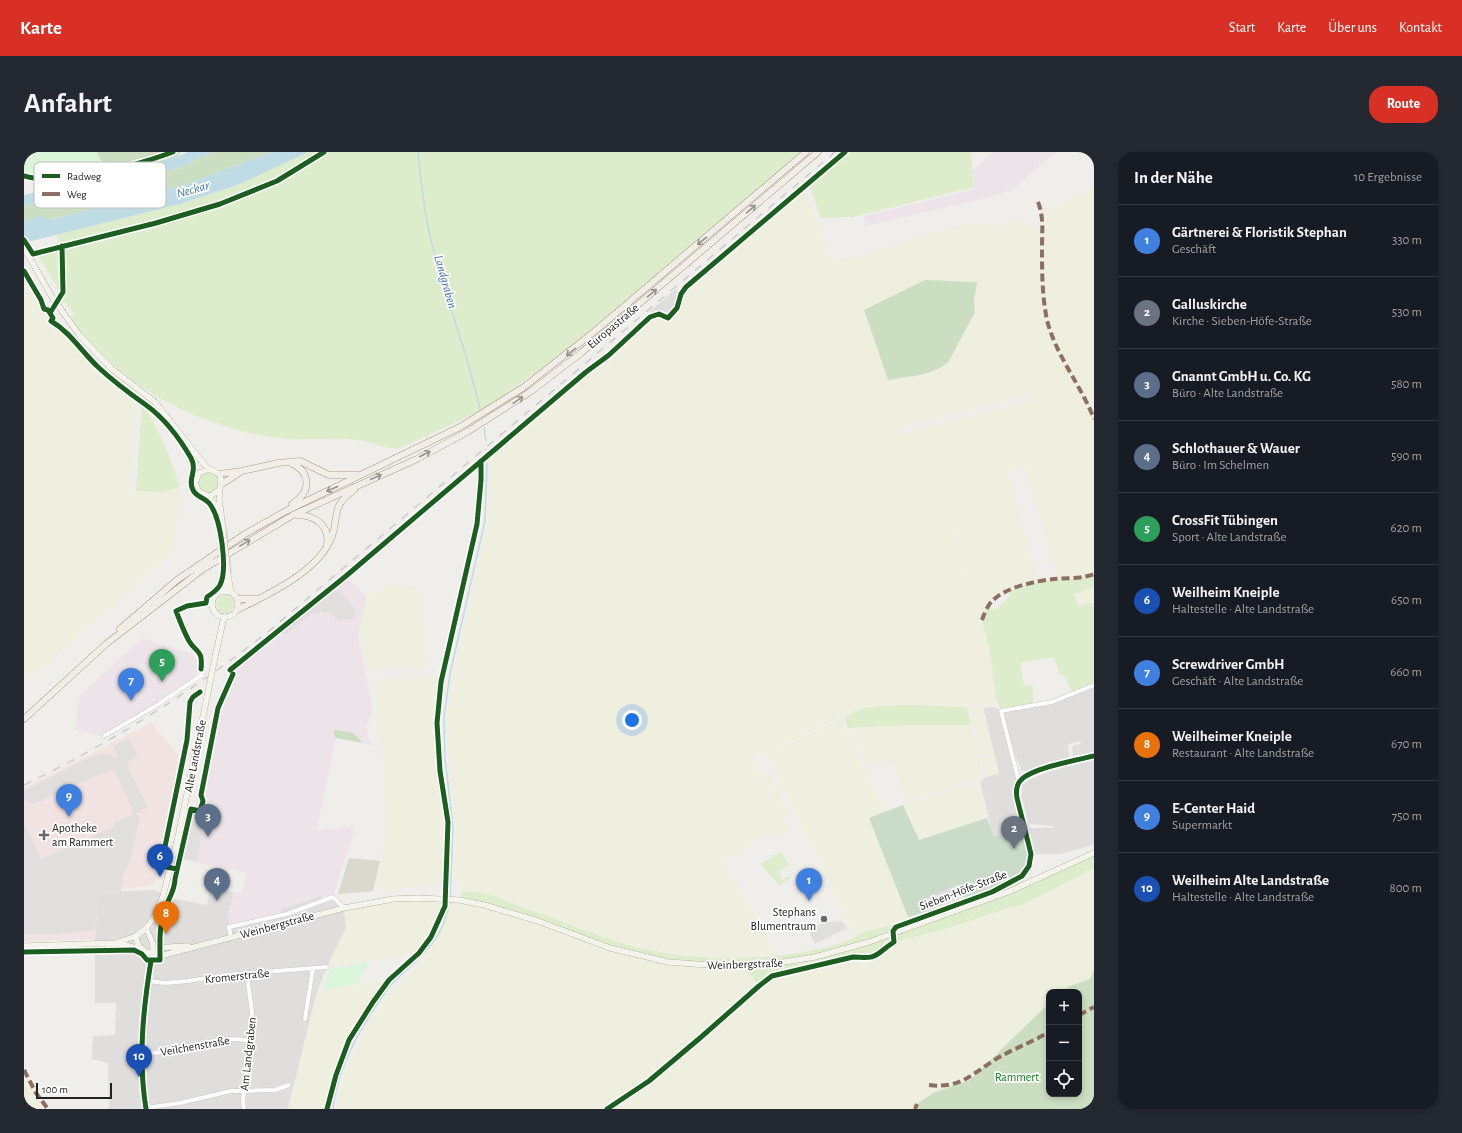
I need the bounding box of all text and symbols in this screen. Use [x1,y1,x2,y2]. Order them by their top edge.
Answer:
text: Karte [20,19,62,38]
text: Start [1229,21,1255,35]
text: Karte [1277,21,1306,35]
text: Über uns [1328,21,1377,35]
text: Kontakt [1399,21,1442,35]
button: Route [1369,86,1438,123]
text: Anfahrt [24,90,112,118]
legend [34,162,166,208]
text: In der Nähe [1134,169,1213,186]
text: Radweg [67,171,102,182]
text: 10 Ergebnisse [1354,171,1422,184]
water label: Neckar [175,179,212,201]
text: Weg [67,189,87,200]
one-way arrow [745,204,756,213]
text: Gärtnerei & Floristik Stephan [1172,225,1347,240]
text: 1 [1145,234,1149,247]
text: 330 m [1392,234,1422,247]
one-way arrow [697,236,707,245]
text: Geschäft [1172,243,1216,256]
water label: Landgraben [431,254,459,310]
one-way arrow [646,289,656,298]
text: Galluskirche [1172,297,1247,312]
street label: Europastraße [585,301,641,351]
text: 2 [1144,306,1150,319]
text: 530 m [1392,306,1422,319]
text: Kirche · Sieben-Höfe-Straße [1172,315,1312,328]
one-way arrow [565,347,576,356]
text: Gnannt GmbH u. Co. KG [1172,369,1311,384]
text: 3 [1144,378,1150,391]
text: 580 m [1391,378,1422,391]
text: Büro · Alte Landstraße [1172,387,1283,400]
one-way arrow [512,396,523,404]
text: Schlothauer & Wauer [1172,441,1300,456]
one-way arrow [418,450,430,458]
text: 4 [1144,450,1150,463]
text: 590 m [1391,450,1422,463]
text: Büro · Im Schelmen [1172,459,1269,472]
one-way arrow [370,473,382,480]
one-way arrow [327,485,339,493]
text: CrossFit Tübingen [1172,513,1278,528]
text: 5 [1144,522,1150,535]
text: 620 m [1391,522,1422,535]
text: Sport · Alte Landstraße [1172,531,1286,544]
one-way arrow [239,539,250,547]
text: Weilheim Kneiple [1172,585,1279,600]
text: 6 [1144,594,1150,607]
text: 650 m [1391,594,1422,607]
text: Haltestelle · Alte Landstraße [1172,603,1314,616]
pin: 5 [149,649,175,682]
text: Screwdriver GmbH [1172,657,1284,672]
text: 7 [1144,666,1150,679]
text: 660 m [1390,666,1422,679]
pin: 7 [118,668,144,701]
text: Geschäft · Alte Landstraße [1172,675,1303,688]
your location [622,710,642,730]
street label: Alte Landstraße [182,719,208,793]
text: Weilheimer Kneiple [1172,729,1292,744]
text: 8 [1144,738,1150,751]
text: 670 m [1391,738,1422,751]
text: Restaurant · Alte Landstraße [1172,747,1314,760]
pin: 9 [56,784,82,817]
text: E-Center Haid [1172,801,1255,816]
pin: 3 [195,804,221,837]
text: 9 [1144,810,1150,823]
text: 750 m [1392,810,1422,823]
pin: 2 [1001,816,1027,849]
text: Supermarkt [1172,819,1232,832]
place label: Apotheke am Rammert [52,822,113,848]
marker: Apotheke am Rammert [39,830,49,840]
pin: 6 [147,844,173,877]
pin: 4 [204,868,230,901]
pin: 1 [796,868,822,901]
street label: Sieben-Höfe-Straße [918,868,1008,912]
text: Weilheim Alte Landstraße [1172,873,1329,888]
text: 10 [1141,882,1153,895]
text: 800 m [1390,882,1422,895]
text: Haltestelle · Alte Landstraße [1172,891,1314,904]
pin: 8 [153,901,179,934]
place label: Stephans Blumentraum [751,906,816,932]
street label: Weinbergstraße [239,909,315,941]
marker: Stephans Blumentraum [819,914,829,924]
street label: Weinbergstraße [707,957,783,971]
street label: Kromerstraße [204,967,270,985]
map controls [1046,989,1082,1097]
button: + [1046,989,1082,1025]
street label: Am Landgraben [238,1016,258,1092]
button: − [1046,1025,1082,1061]
street label: Veilchenstraße [159,1034,231,1058]
pin: 10 [126,1044,152,1077]
button: locate [1046,1061,1082,1097]
park label: Rammert [995,1071,1039,1083]
scale bar [36,1081,112,1100]
text: 100 m [42,1084,68,1095]

